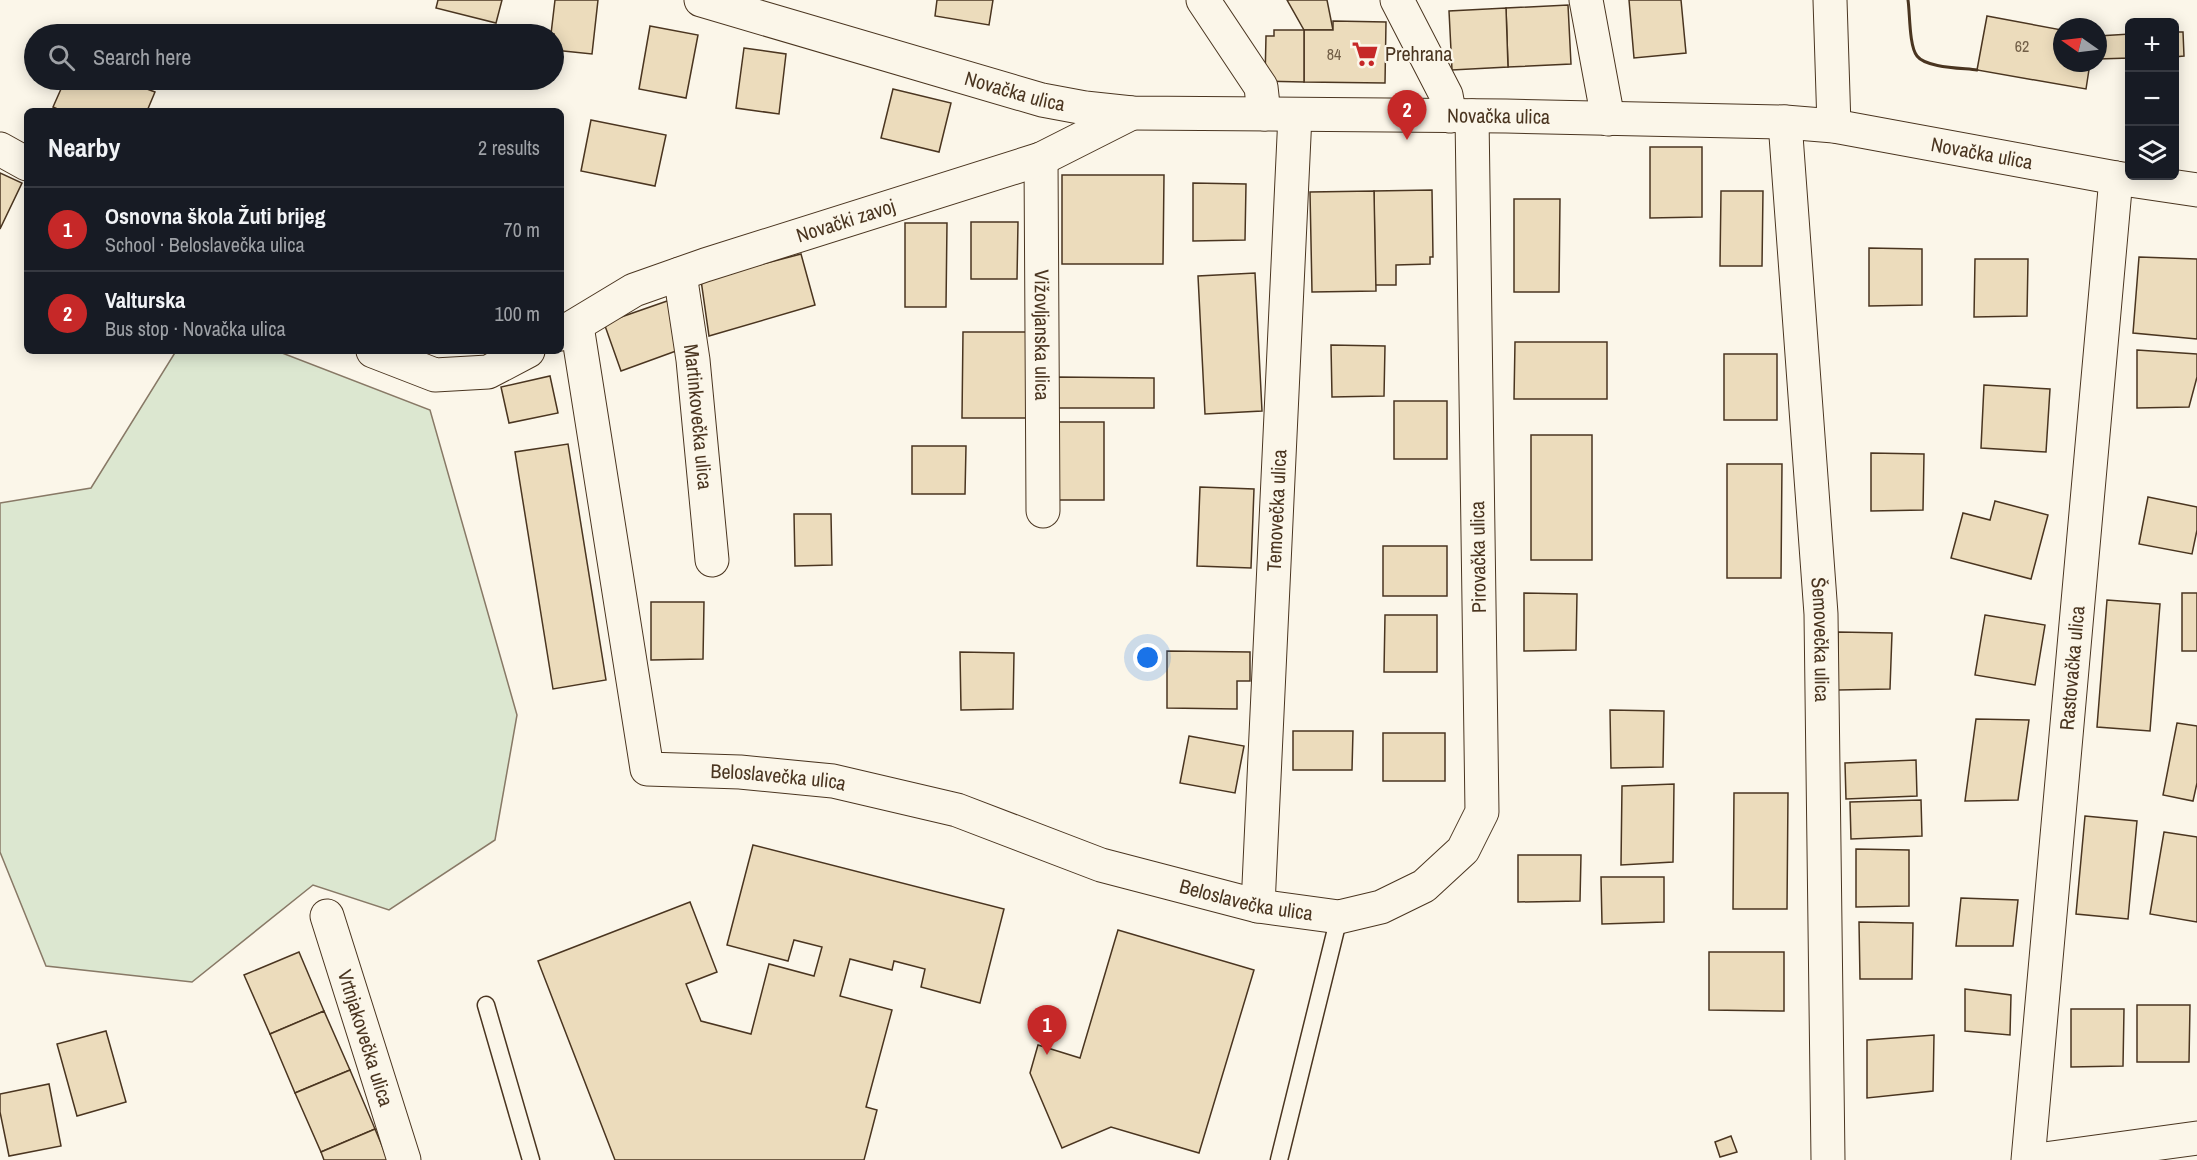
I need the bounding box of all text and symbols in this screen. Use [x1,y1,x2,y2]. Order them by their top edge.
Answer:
north arrow [2053,18,2107,72]
map controls [2125,18,2179,180]
button: + [2125,18,2179,72]
search box [24,24,564,90]
house number: 62 [2015,35,2029,57]
supermarket icon: Prehrana [1350,39,1380,69]
place label: Prehrana [1385,40,1452,67]
icon: search [45,41,78,74]
text: Search here [93,42,191,72]
house number: 84 [1327,43,1341,65]
street label: Novačka ulica [962,64,1067,117]
button: − [2125,72,2179,126]
pin: 2 [1388,90,1426,140]
street label: Novačka ulica [1447,102,1550,130]
button: layers [2125,126,2179,180]
text: Nearby [48,130,120,165]
street label: Novačka ulica [1929,130,2035,175]
text: 2 results [478,134,540,161]
street label: Novački zavoj [793,192,898,248]
text: Osnovna škola Žuti brijeg [105,201,326,231]
text: 1 [63,216,72,243]
text: 70 m [504,216,540,243]
text: School · Beloslavečka ulica [105,231,305,258]
street label: Vižovljanska ulica [1029,269,1056,401]
text: Valturska [105,285,185,315]
text: 2 [63,300,72,327]
text: 100 m [494,300,540,327]
text: Bus stop · Novačka ulica [105,315,286,342]
street label: Martinkovečka ulica [678,342,719,491]
street label: Temovečka ulica [1260,449,1292,572]
street label: Pirovačka ulica [1463,501,1492,613]
street label: Šemovečka ulica [1805,576,1836,702]
street label: Rastovačka ulica [2053,605,2091,731]
your location [1133,643,1162,672]
street label: Beloslavečka ulica [710,757,849,797]
street label: Beloslavečka ulica [1177,872,1315,926]
street label: Vrtnjakovečka ulica [332,966,400,1110]
pin: 1 [1028,1006,1066,1055]

